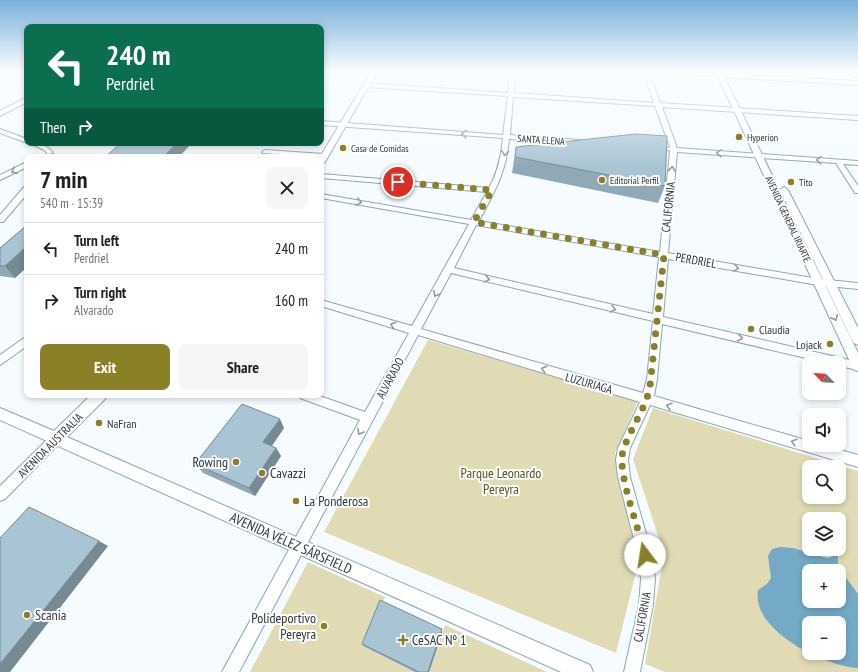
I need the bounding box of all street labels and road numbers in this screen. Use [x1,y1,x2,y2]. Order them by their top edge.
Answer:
street label: SANTA ELENA [517,132,565,148]
street label: AVENIDA GENERAL IRIARTE [762,174,814,264]
street label: CALIFORNIA [658,181,678,233]
street label: PERDRIEL [674,249,718,271]
street label: ALVARADO [373,354,407,401]
street label: LUZURIAGA [564,369,615,397]
street label: AVENIDA AUSTRALIA [14,409,86,481]
street label: AVENIDA VÉLEZ SÁRSFIELD [227,508,355,578]
street label: CALIFORNIA [630,590,654,643]

